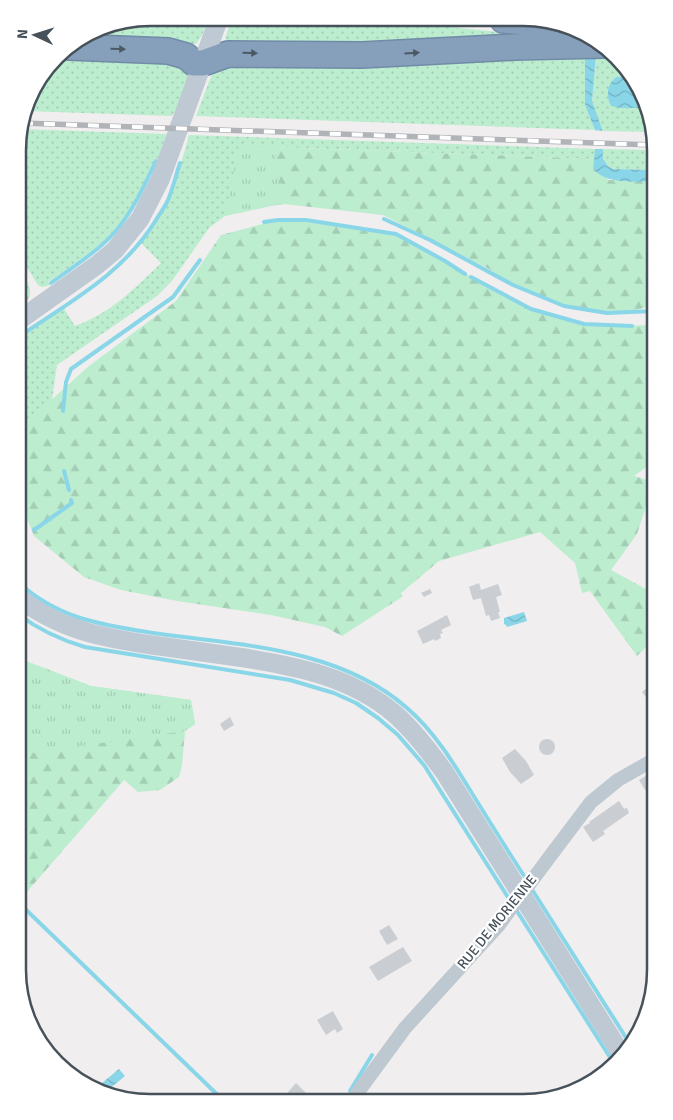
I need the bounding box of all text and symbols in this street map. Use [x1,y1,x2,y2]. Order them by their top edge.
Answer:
north arrow [10,10,60,60]
text: N [14,29,31,40]
one-way arrow [110,46,126,54]
one-way arrow [404,49,420,57]
one-way arrow [242,50,258,58]
street label: RUE DE MORIENNE [454,871,540,973]

